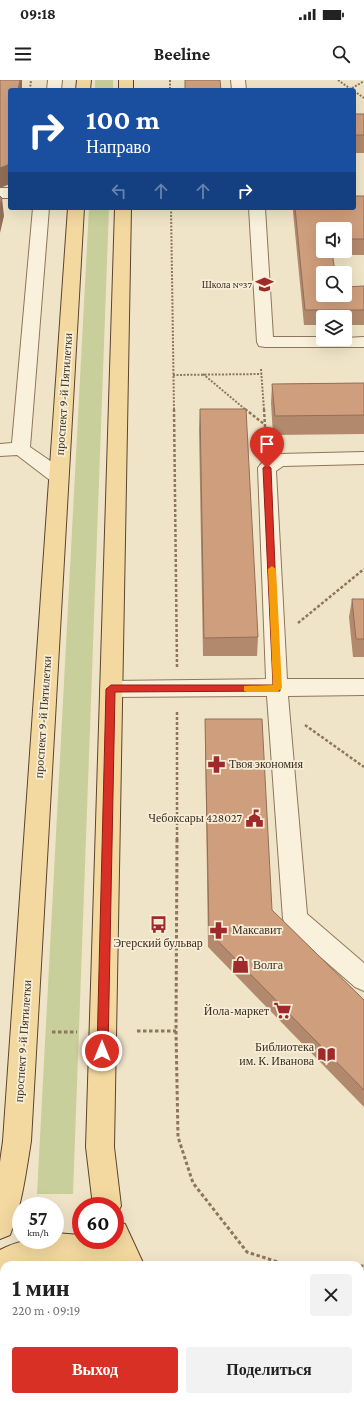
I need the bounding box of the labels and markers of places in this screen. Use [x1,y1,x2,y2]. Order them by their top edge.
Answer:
school or university icon: Школа №37 [255,274,275,294]
place label: Школа №37 [202,279,252,290]
pin [250,427,284,468]
pharmacy icon: Твоя экономия [206,754,226,774]
place label: Твоя экономия [229,757,303,771]
public building icon: Чебоксары 428027 [245,808,265,828]
place label: Чебоксары 428027 [148,811,242,825]
bus stop icon: Эгерский бульвар [148,914,168,934]
pharmacy icon: Максавит [209,920,229,940]
place label: Максавит [232,923,282,937]
place label: Эгерский бульвар [113,936,203,950]
shop icon: Волга [230,955,250,975]
place label: Волга [253,958,284,972]
supermarket icon: Йола-маркет [272,1001,292,1021]
place label: Йола-маркет [204,1004,270,1018]
place label: Библиотека им. К. Иванова [239,1040,315,1068]
library icon: Библиотека им. К. Иванова [317,1044,337,1064]

